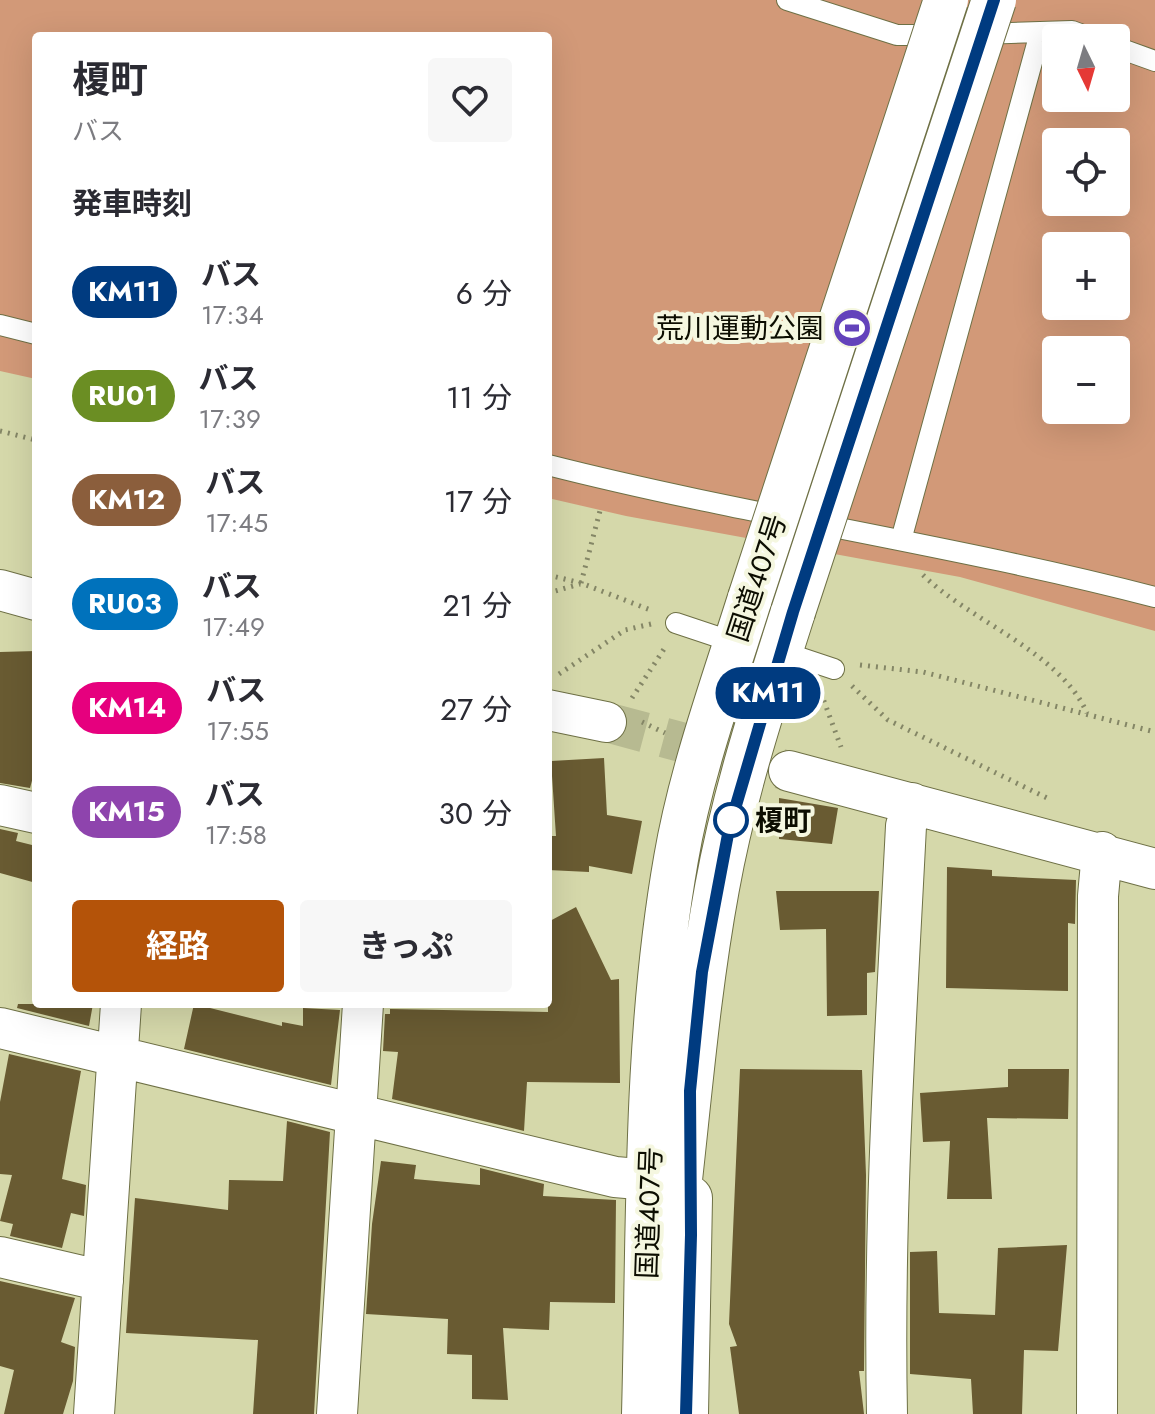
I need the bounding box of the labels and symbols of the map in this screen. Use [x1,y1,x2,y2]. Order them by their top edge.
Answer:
north arrow [1042,24,1130,112]
sports icon: 荒川運動公園 [831,307,873,349]
place label: 荒川運動公園 [656,308,824,349]
street label: 国道407号 [717,509,797,647]
line badge: KM11 [712,667,824,719]
place label: 榎町 [755,800,811,841]
marker: 榎町 [714,803,748,837]
street label: 国道407号 [626,1146,672,1280]

